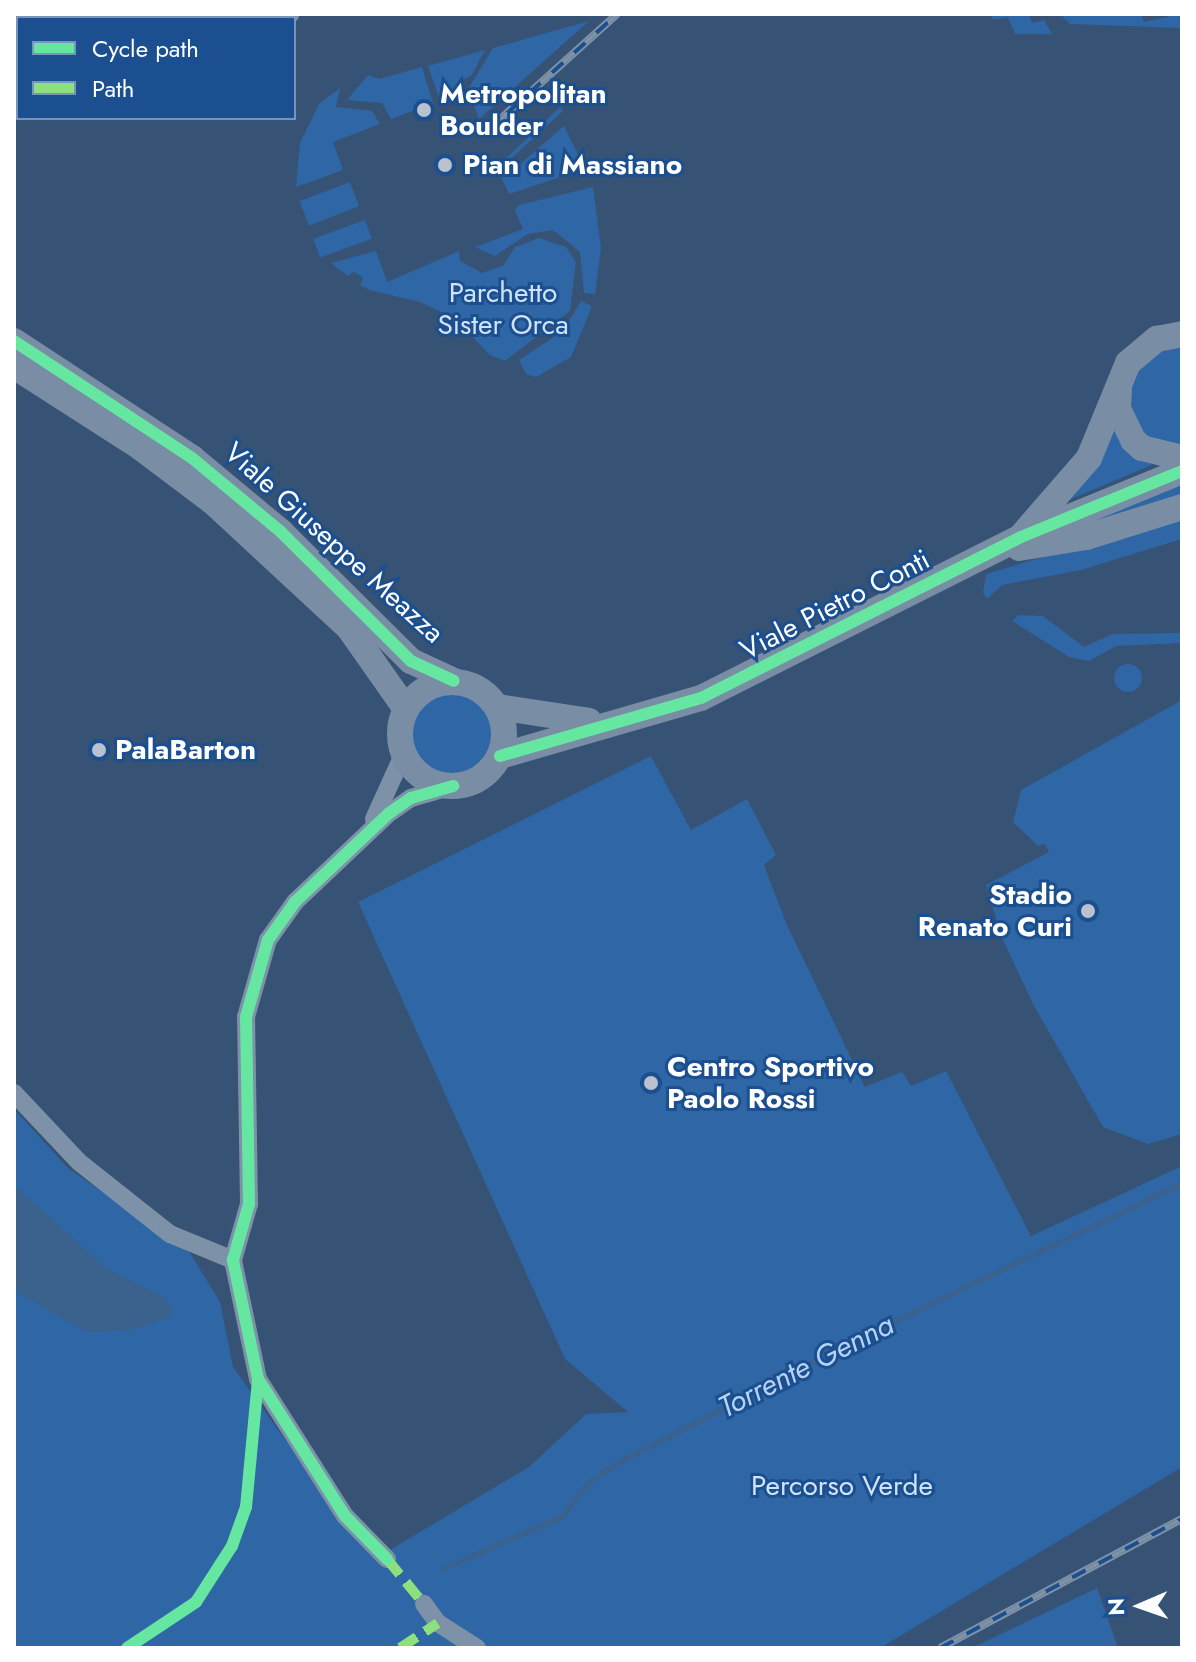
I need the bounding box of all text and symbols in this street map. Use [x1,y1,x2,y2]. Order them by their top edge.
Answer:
legend [16,16,296,120]
text: Cycle path [92,31,199,66]
text: Path [92,71,134,106]
place label: Metropolitan Boulder [440,77,607,143]
marker: Metropolitan Boulder [415,101,433,119]
place label: Pian di Massiano [463,148,682,182]
marker: Pian di Massiano [434,154,456,176]
park label: Parchetto Sister Orca [437,276,569,342]
street label: Viale Giuseppe Meazza [218,436,450,650]
street label: Viale Pietro Conti [735,543,935,667]
place label: PalaBarton [115,733,256,767]
marker: PalaBarton [90,741,108,759]
place label: Stadio Renato Curi [918,878,1072,944]
marker: Stadio Renato Curi [1079,902,1097,920]
place label: Centro Sportivo Paolo Rossi [667,1050,874,1116]
marker: Centro Sportivo Paolo Rossi [642,1074,660,1092]
water label: Torrente Genna [712,1306,900,1426]
park label: Percorso Verde [751,1469,933,1503]
north arrow [1100,1566,1180,1646]
text: N [1100,1598,1132,1616]

